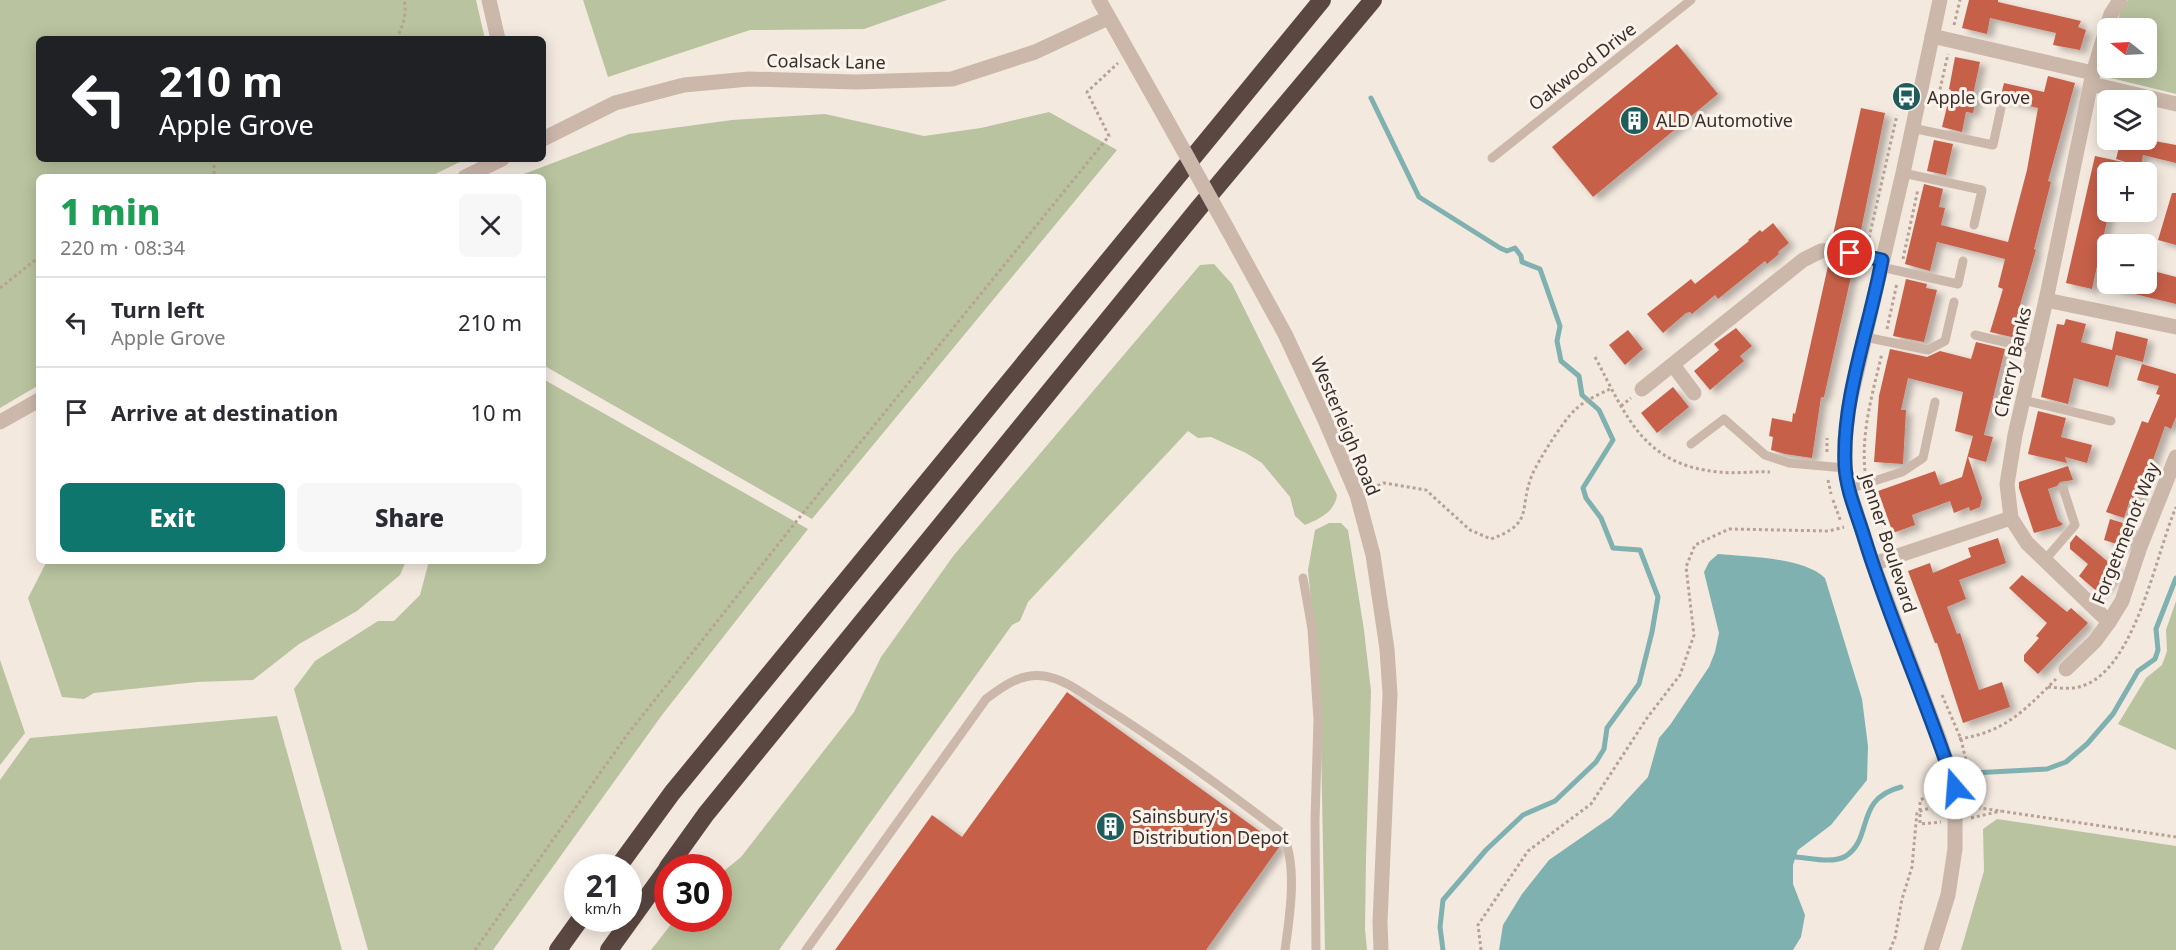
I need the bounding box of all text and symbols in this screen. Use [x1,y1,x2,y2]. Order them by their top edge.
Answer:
street label: Oakwood Drive [1523,17,1641,115]
north arrow [2097,18,2157,78]
map controls [2097,18,2157,294]
street label: Coalsack Lane [766,48,886,74]
text: 210 m [159,52,283,109]
icon: left [60,60,138,138]
bus stop icon: Apple Grove [1890,81,1922,113]
place label: Apple Grove [1927,85,2030,109]
button: layers [2097,90,2157,150]
building icon: ALD Automotive [1619,104,1651,136]
text: Apple Grove [159,106,314,143]
place label: ALD Automotive [1656,108,1793,132]
button: + [2097,162,2157,222]
text: 1 min [60,187,161,236]
button: close [459,194,522,257]
pin [1824,227,1875,278]
text: 220 m · 08:34 [60,234,185,261]
button: − [2097,234,2157,294]
icon: arrive [1833,236,1866,269]
text: Turn left [111,294,205,324]
street label: Cherry Banks [1988,304,2036,420]
icon: left [60,306,93,339]
text: 210 m [458,307,522,337]
text: Apple Grove [111,324,226,351]
street label: Westerleigh Road [1306,353,1386,499]
icon: arrive [60,396,93,429]
text: Arrive at destination [111,397,338,427]
text: 10 m [471,397,522,427]
street label: Forgetmenot Way [2086,458,2165,608]
street label: Jenner Boulevard [1855,468,1923,616]
button: Exit [60,483,285,552]
button: Share [297,483,522,552]
position arrow [1923,756,1987,820]
place label: Sainsbury's Distribution Depot [1132,804,1289,849]
building icon: Sainsbury's Distribution Depot [1095,810,1127,842]
speed limit sign: 30 [654,854,732,932]
text: 21 [586,865,620,906]
text: km/h [585,898,621,918]

